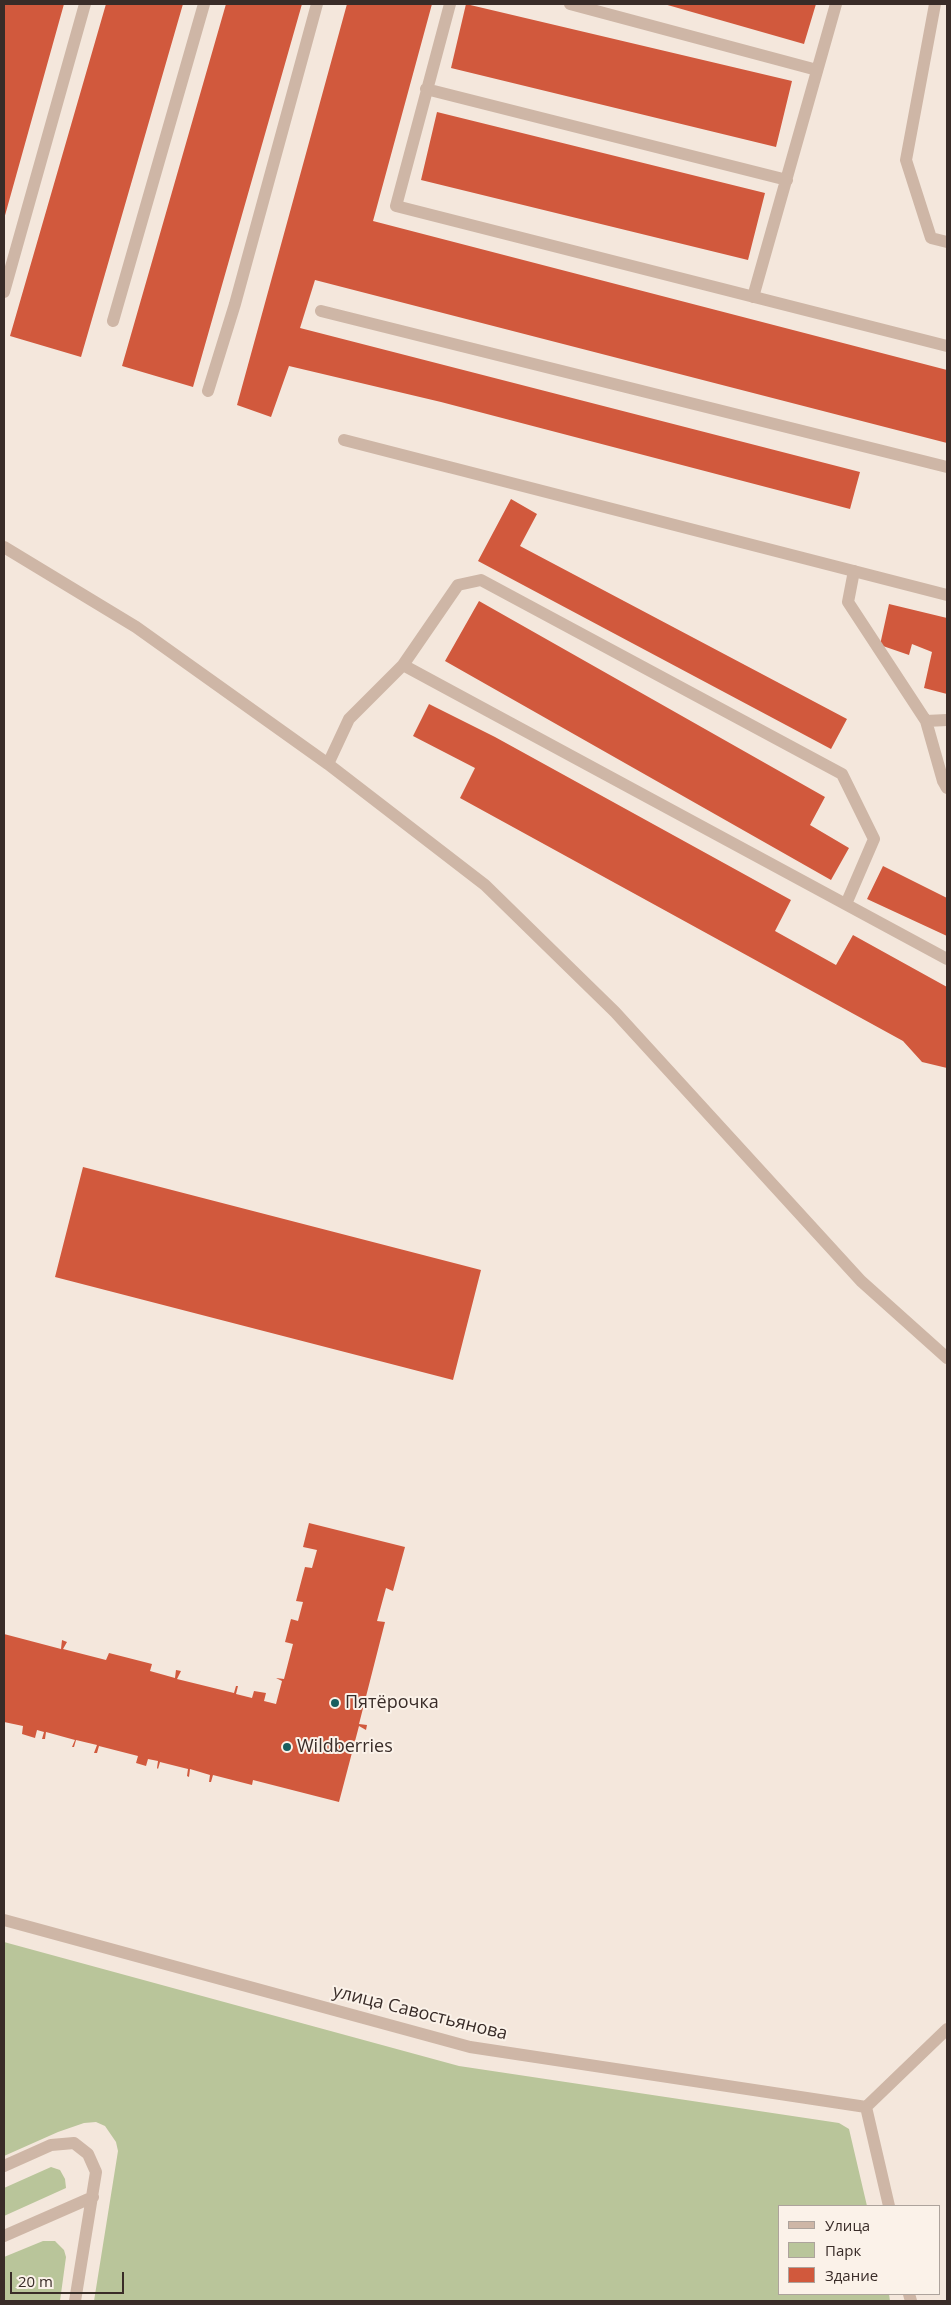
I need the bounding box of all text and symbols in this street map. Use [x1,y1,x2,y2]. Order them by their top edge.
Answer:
place label: Пятёрочка [345,1692,439,1714]
marker: Пятёрочка [329,1697,341,1709]
place label: Wildberries [297,1736,393,1758]
marker: Wildberries [281,1741,293,1753]
street label: улица Савостьянова [330,1981,510,2045]
legend [778,2205,941,2295]
text: Улица [825,2215,870,2235]
text: Парк [825,2240,861,2260]
scale bar [12,2262,126,2294]
text: Здание [825,2265,878,2285]
text: 20 m [18,2271,53,2291]

